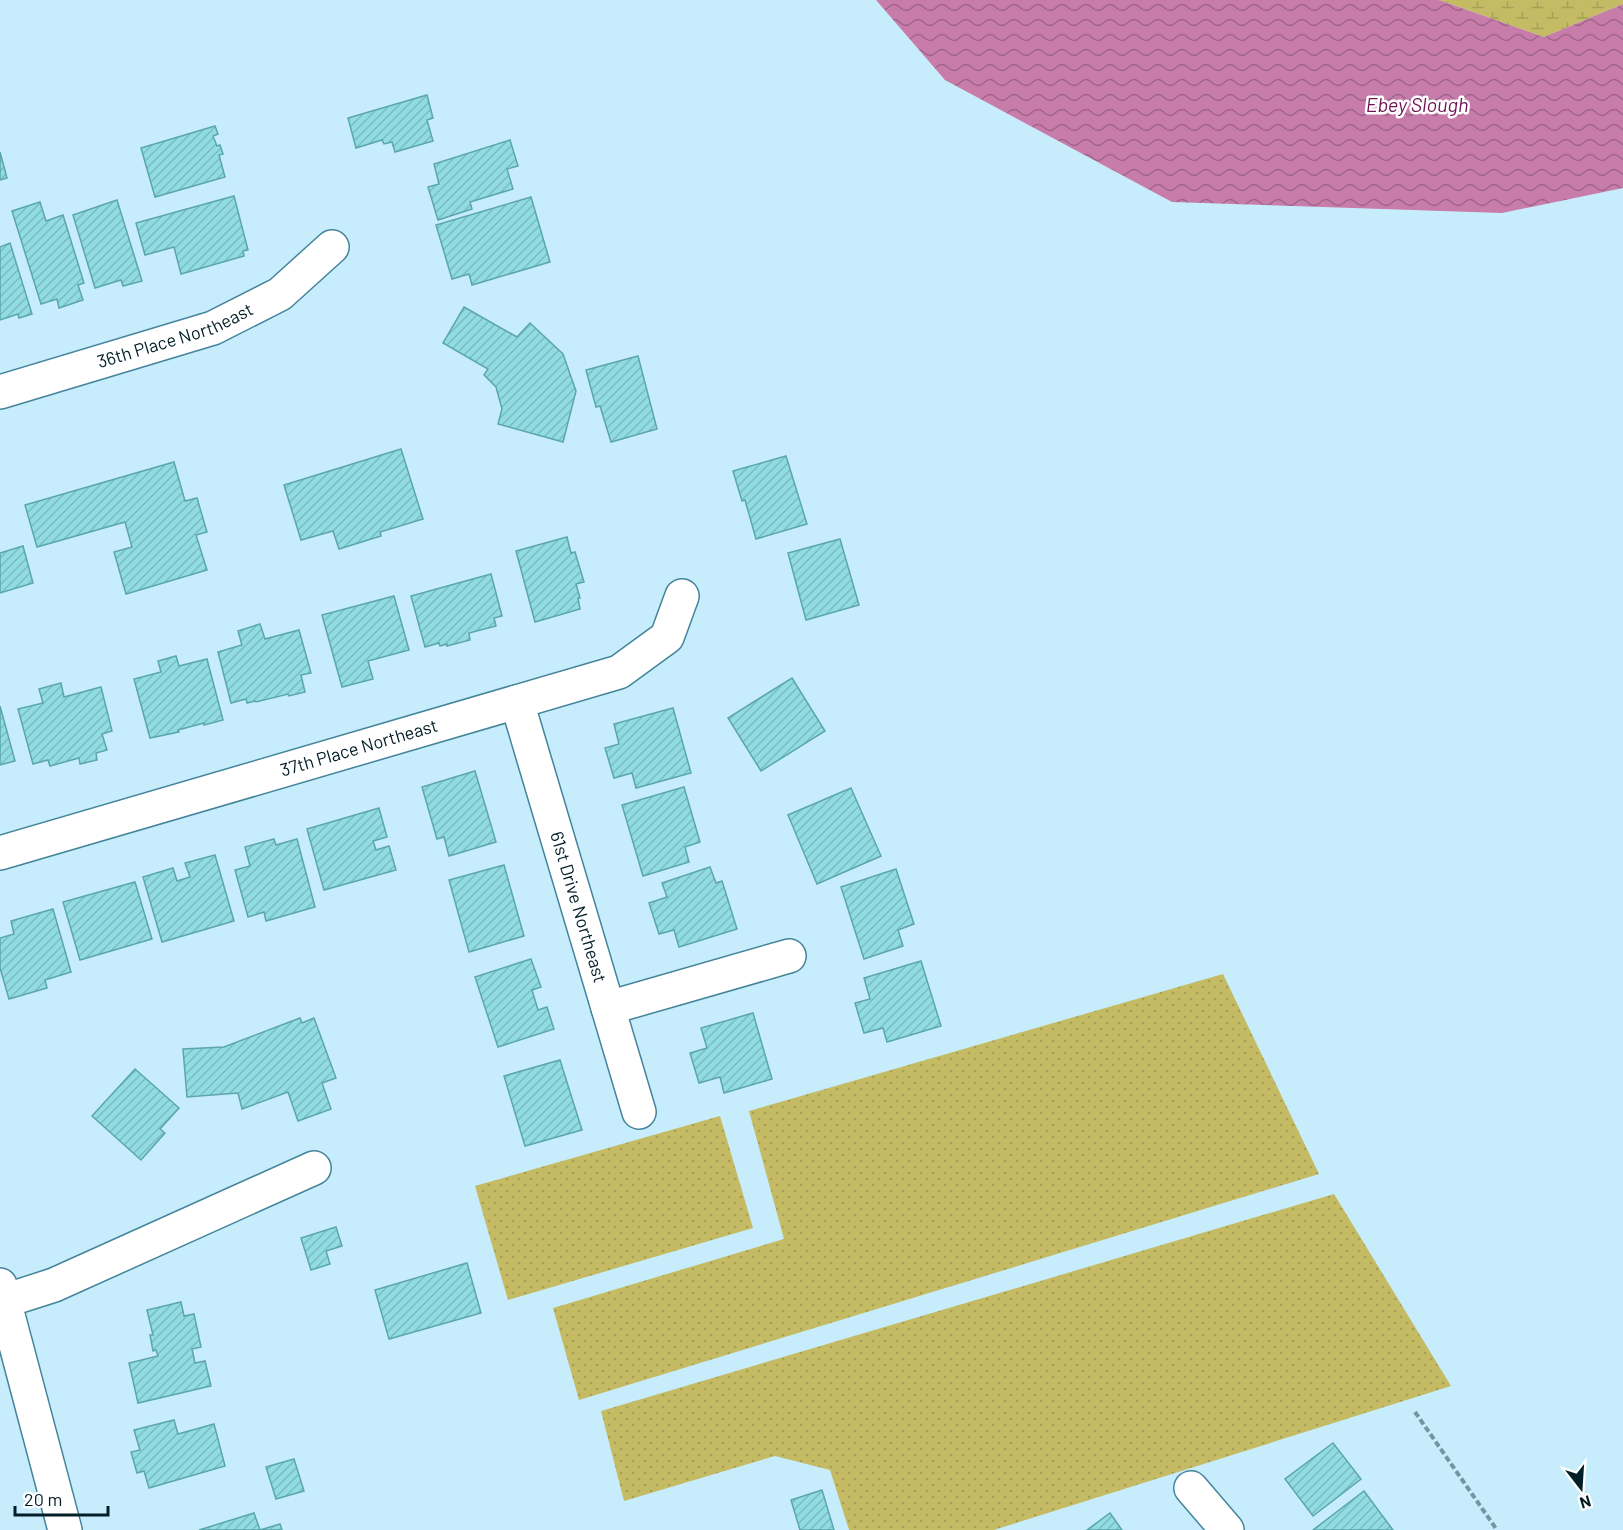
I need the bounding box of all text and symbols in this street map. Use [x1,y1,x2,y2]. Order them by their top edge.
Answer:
water label: Ebey Slough [1366,92,1468,116]
street label: 36th Place Northeast [94,298,256,372]
street label: 37th Place Northeast [277,714,440,781]
street label: 61st Drive Northeast [546,829,612,985]
north arrow [1551,1458,1611,1518]
scale bar [15,1479,108,1517]
text: 20 m [24,1488,62,1510]
text: N [1578,1492,1593,1513]

